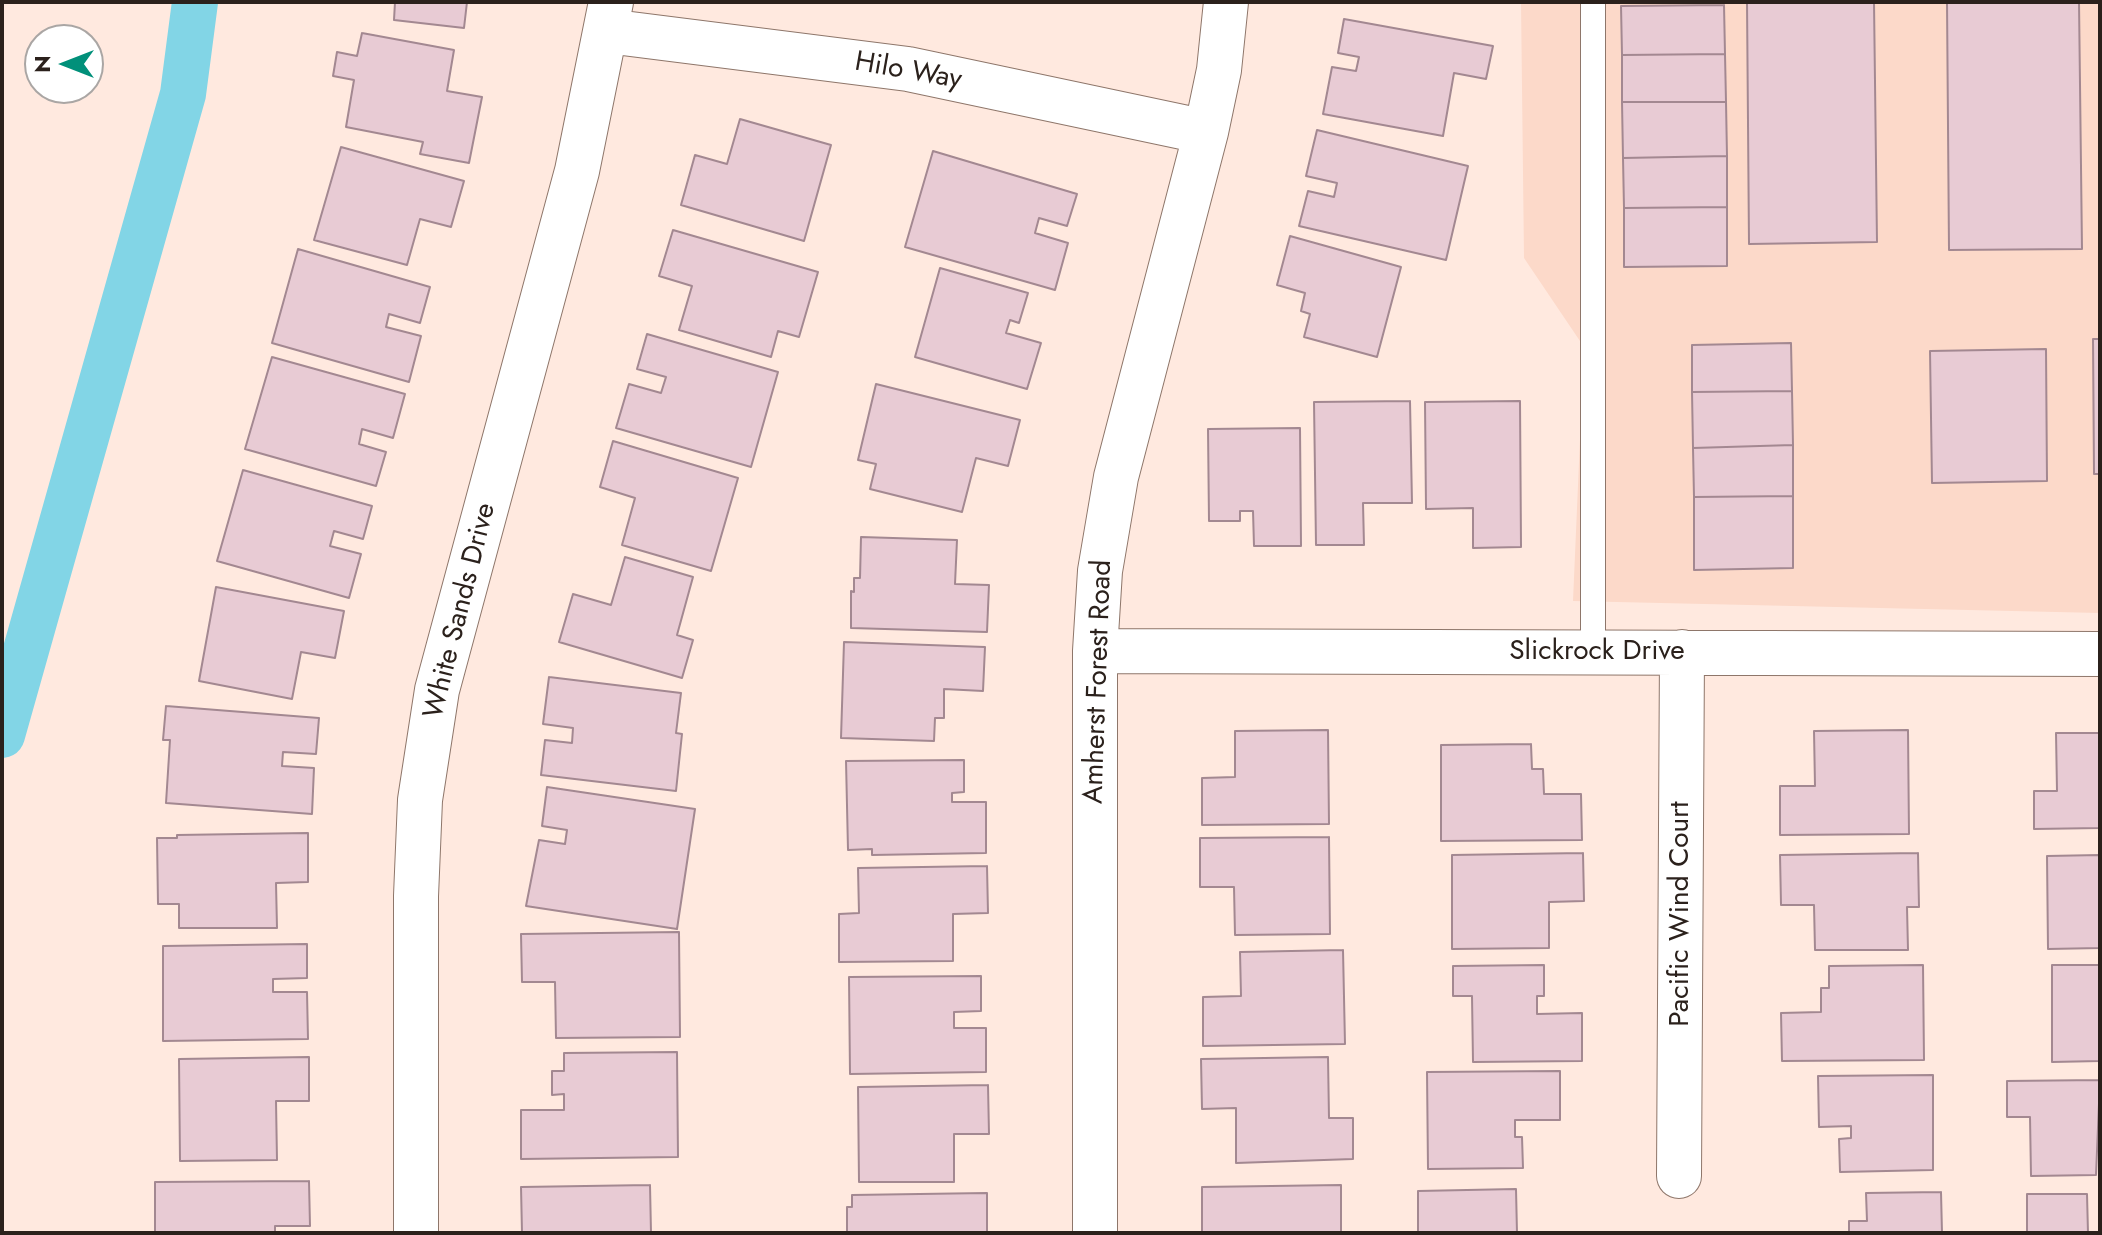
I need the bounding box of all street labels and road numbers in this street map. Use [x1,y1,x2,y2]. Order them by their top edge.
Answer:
street label: Hilo Way [852,46,964,98]
street label: White Sands Drive [418,500,504,722]
street label: Amherst Forest Road [1078,559,1120,805]
street label: Slickrock Drive [1509,635,1685,669]
street label: Pacific Wind Court [1664,801,1698,1027]

